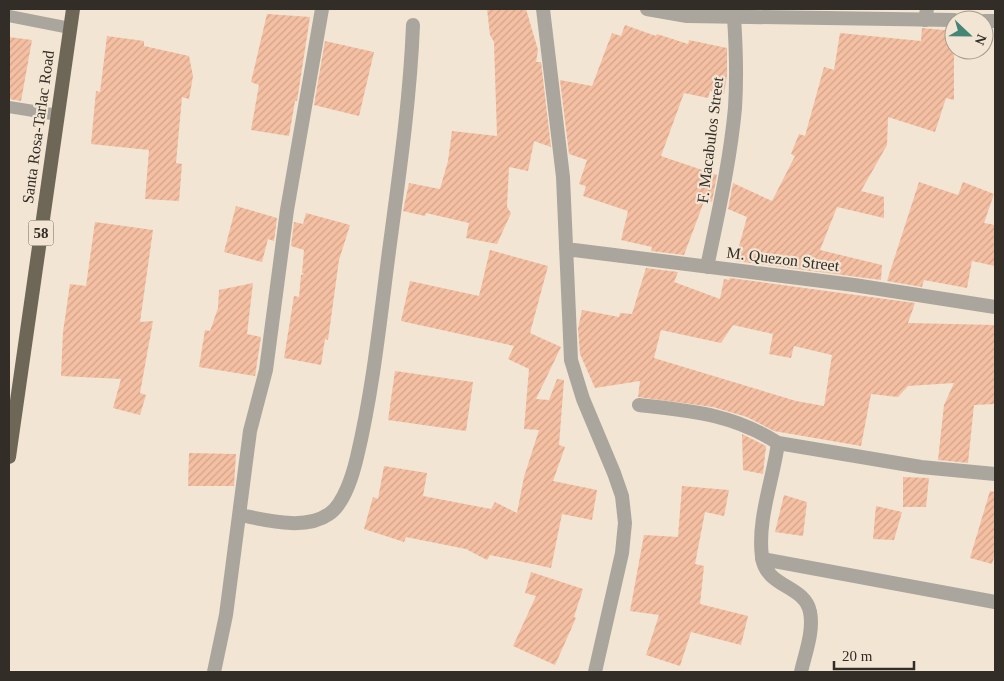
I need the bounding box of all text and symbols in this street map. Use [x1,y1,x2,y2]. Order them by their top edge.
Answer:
north arrow [944,10,994,60]
text: N [972,32,989,47]
street label: Santa Rosa-Tarlac Road [19,49,57,205]
street label: F. Macabulos Street [694,75,726,204]
road number: 58 [28,220,54,246]
street label: M. Quezon Street [726,244,841,274]
scale bar [834,638,914,670]
text: 20 m [842,648,873,664]

